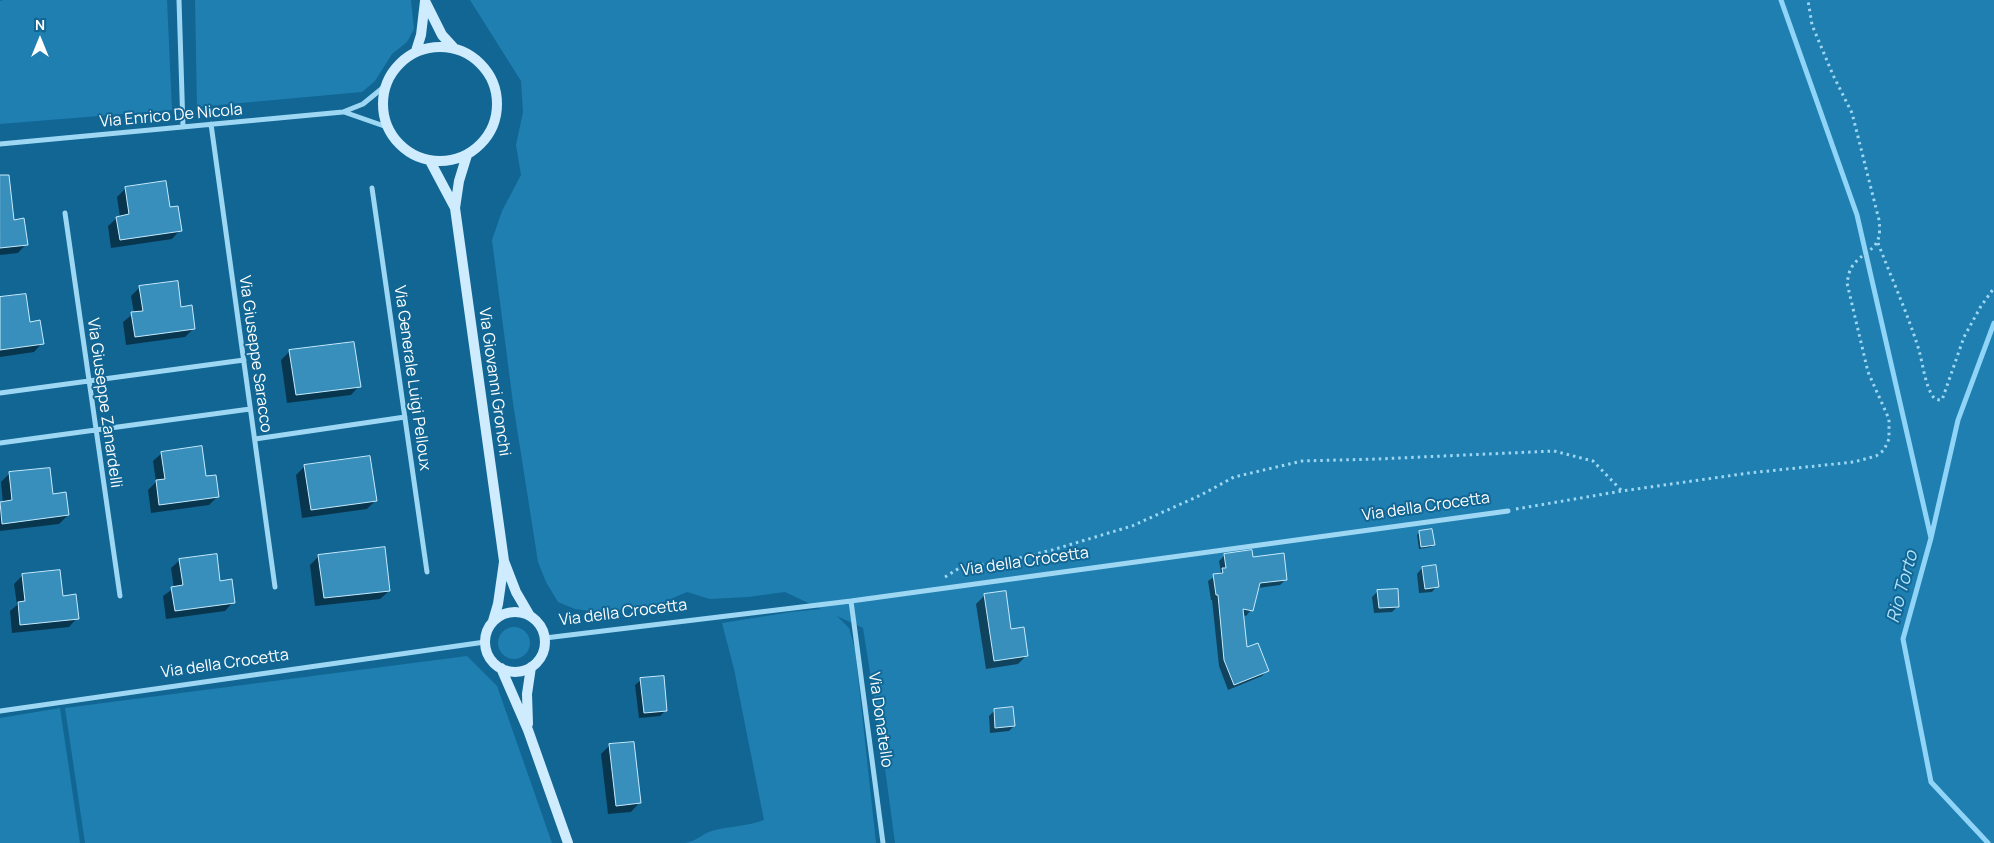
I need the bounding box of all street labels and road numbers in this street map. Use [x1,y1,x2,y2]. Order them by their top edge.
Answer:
street label: Via Enrico De Nicola [99,100,243,132]
street label: Via Giuseppe Saracco [234,274,276,434]
street label: Via Generale Luigi Pelloux [390,284,434,472]
street label: Via Giovanni Gronchi [474,307,514,457]
street label: Via Giuseppe Zanardelli [83,317,125,489]
street label: Via della Crocetta [1361,489,1491,525]
street label: Via della Crocetta [960,544,1090,580]
street label: Via della Crocetta [558,596,688,630]
street label: Via della Crocetta [160,646,290,682]
street label: Via Donatello [864,671,896,769]

